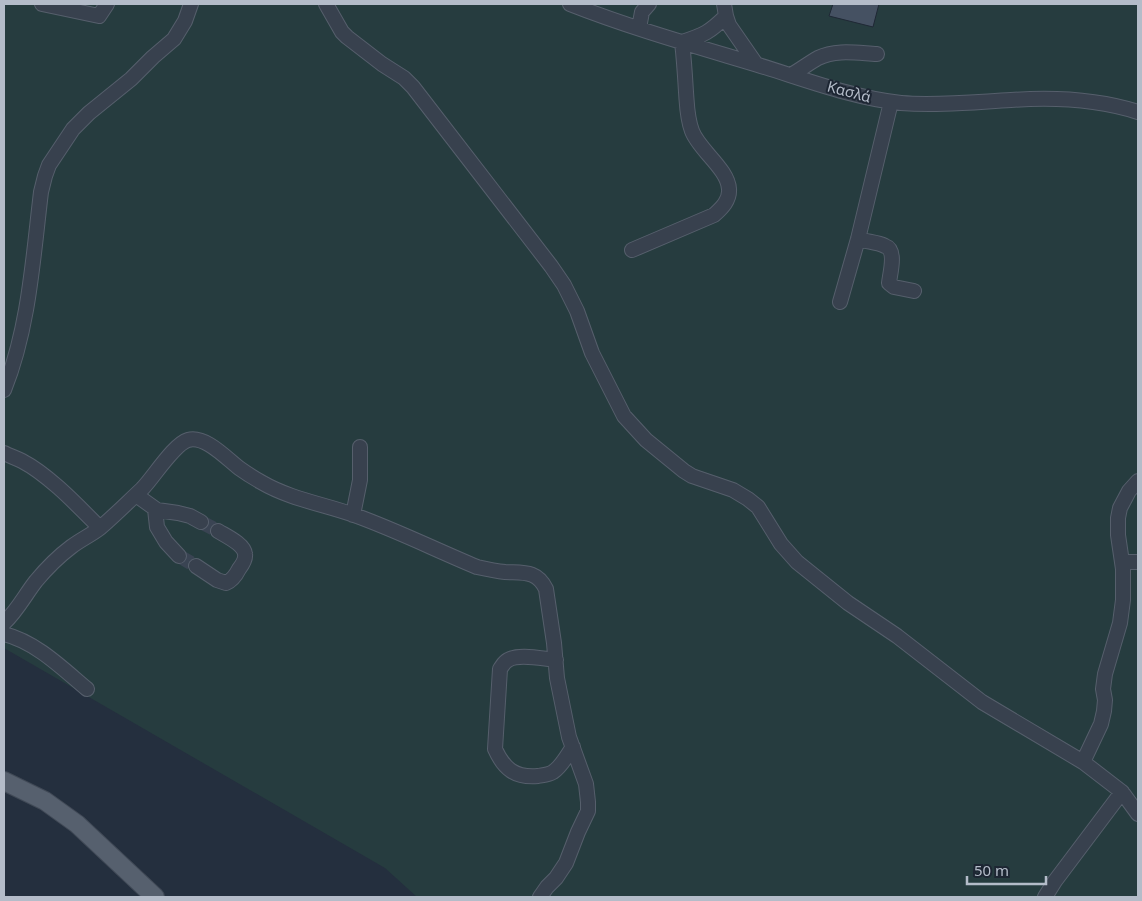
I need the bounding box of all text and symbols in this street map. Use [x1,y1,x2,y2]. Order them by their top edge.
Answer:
street label: Κασλά [825,76,874,107]
scale bar [967,854,1046,886]
text: 50 m [974,860,1009,880]

